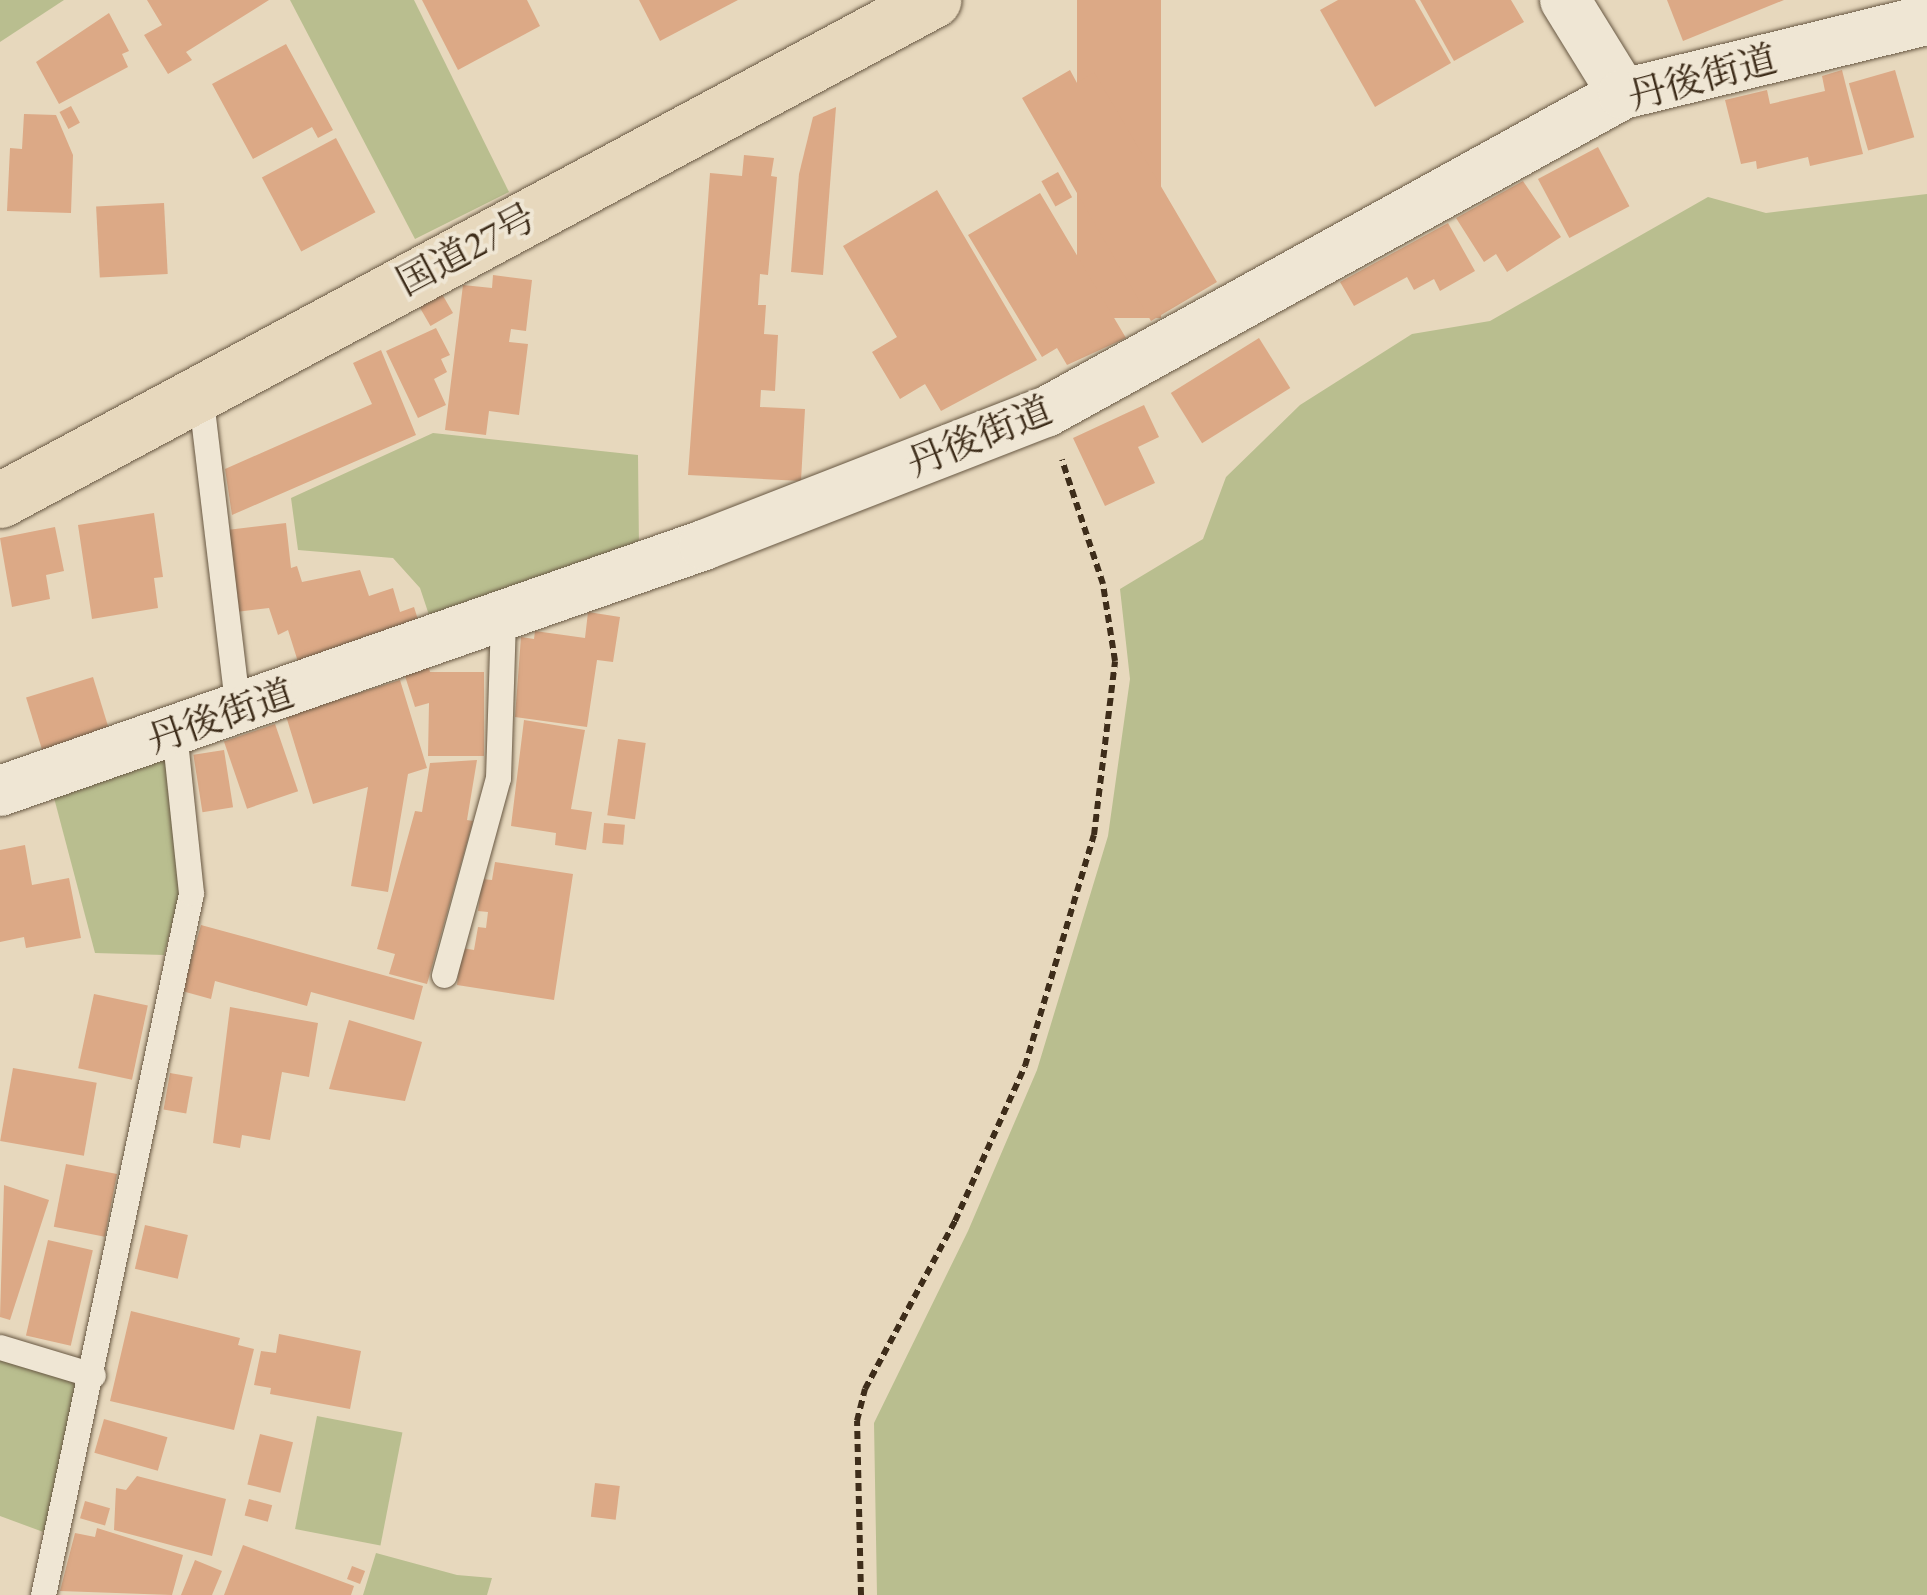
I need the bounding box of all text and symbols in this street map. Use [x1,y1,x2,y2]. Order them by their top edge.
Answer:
street label: 丹後街道 [1623,35,1781,119]
street label: 国道27号 [389,194,543,304]
street label: 丹後街道 [900,386,1058,486]
street label: 丹後街道 [141,670,299,762]

